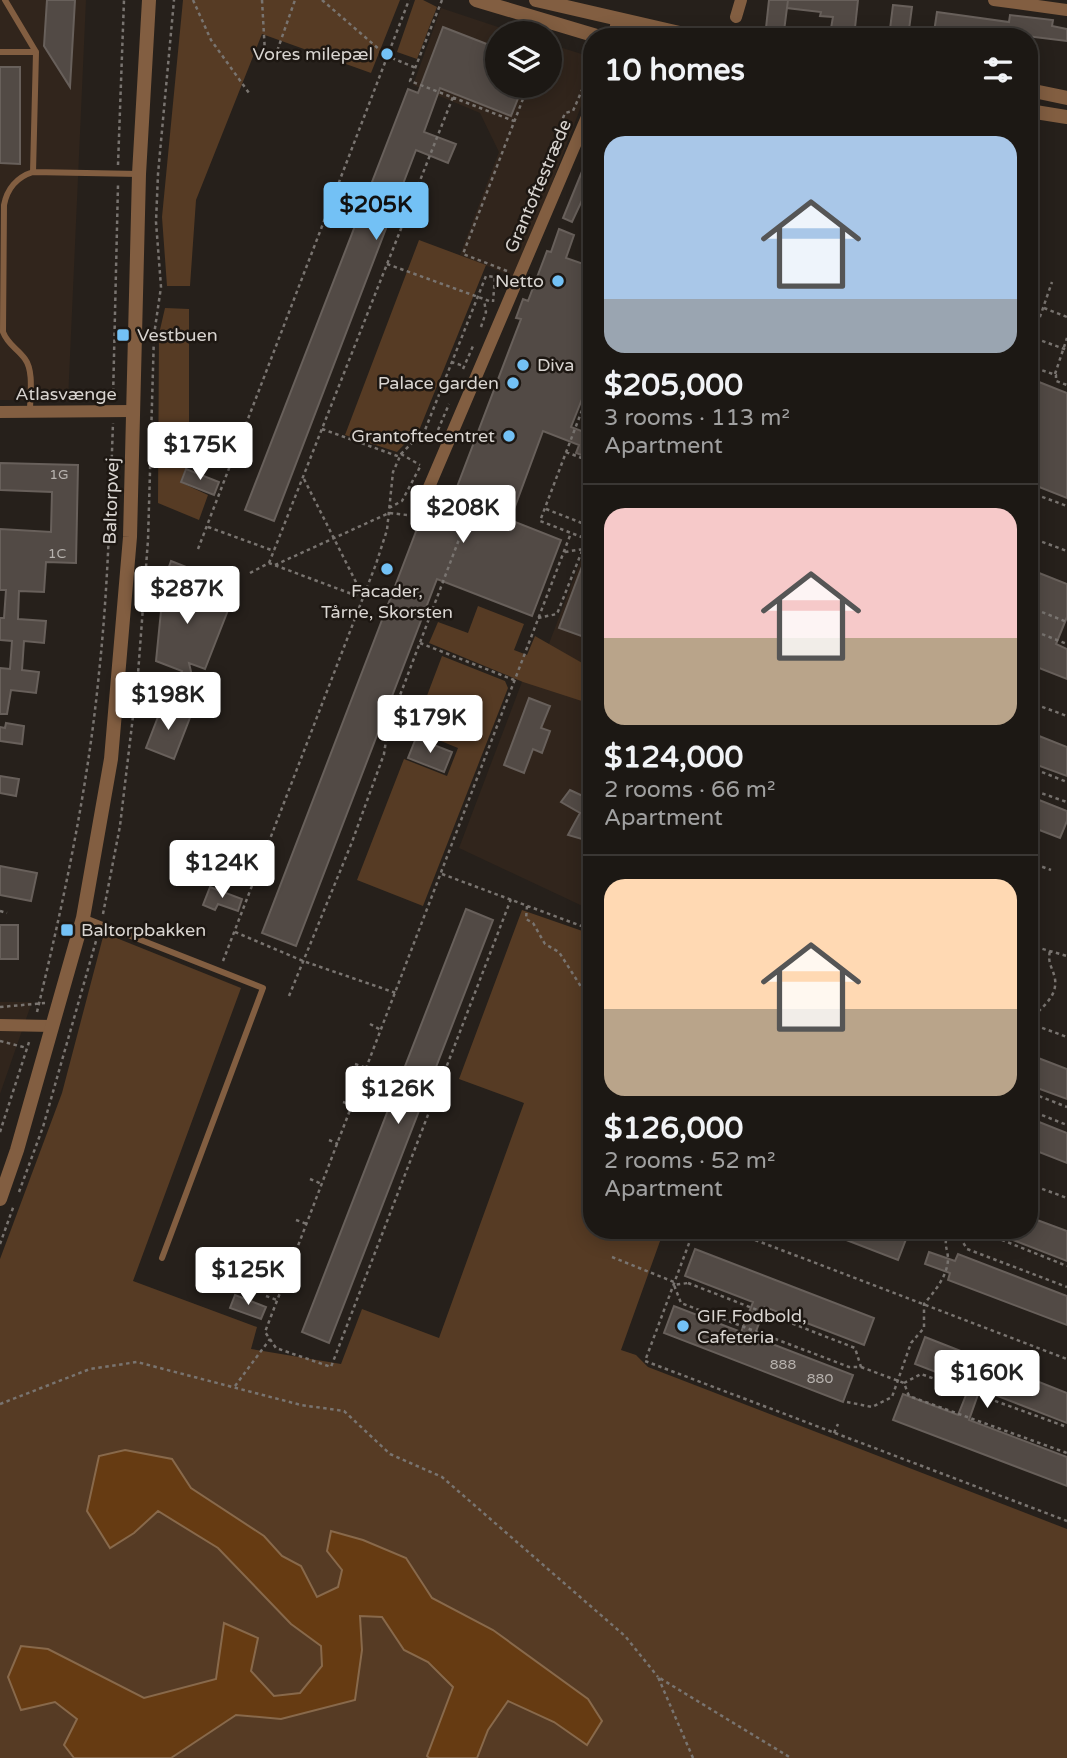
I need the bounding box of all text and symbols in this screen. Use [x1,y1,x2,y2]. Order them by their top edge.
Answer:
map controls [485,21,562,98]
button: layers [485,21,562,98]
place label: Vores milepæl [253,43,373,65]
marker: Vores milepæl [379,46,395,62]
icon: filters [979,51,1017,89]
text: 10 homes [604,52,745,89]
street label: Grantoftestræde [500,116,576,256]
icon: home [748,181,874,307]
pin: $205K [327,182,425,242]
text: $205K [340,191,412,219]
place label: Netto [495,270,544,292]
marker: Netto [550,273,566,289]
place label: Vestbuen [137,324,218,346]
marker: Vestbuen [115,327,131,343]
place label: Diva [537,354,574,376]
marker: Diva [515,357,531,373]
text: $205,000 [604,367,743,404]
place label: Palace garden [378,372,499,394]
marker: Palace garden [505,375,521,391]
street label: Atlasvænge [15,383,117,405]
text: 3 rooms · 113 m² [604,404,790,432]
pin: $175K [151,422,249,482]
place label: Grantoftecentret [351,425,495,447]
marker: Grantoftecentret [501,428,517,444]
text: $175K [164,431,236,459]
text: Apartment [604,432,723,460]
street label: Baltorpvej [98,457,124,545]
house number: 1G [49,466,69,483]
pin: $208K [414,486,512,545]
text: $208K [427,494,499,522]
house number: 1C [48,545,67,562]
icon: home [748,553,874,679]
marker: Facader, Tårne, Skorsten [379,561,395,577]
pin: $287K [138,566,236,626]
text: $287K [151,575,223,603]
place label: Facader, Tårne, Skorsten [321,580,453,623]
pin: $198K [119,672,217,732]
text: $198K [132,681,204,709]
pin: $179K [381,696,479,755]
text: $179K [394,704,466,732]
text: $124,000 [604,739,743,776]
text: 2 rooms · 66 m² [604,776,775,804]
text: Apartment [604,804,723,832]
pin: $124K [173,841,271,900]
text: $124K [186,849,258,877]
place label: Baltorpbakken [81,919,206,941]
marker: Baltorpbakken [59,922,75,938]
icon: home [748,924,874,1050]
pin: $126K [349,1066,447,1126]
text: $126K [362,1075,434,1103]
text: $126,000 [604,1110,743,1147]
text: 2 rooms · 52 m² [604,1147,775,1175]
text: Apartment [604,1175,723,1203]
pin: $125K [199,1248,297,1307]
text: $125K [212,1256,284,1284]
place label: GIF Fodbold, Cafeteria [697,1305,807,1348]
marker: GIF Fodbold, Cafeteria [675,1318,691,1334]
pin: $160K [938,1350,1036,1410]
house number: 888 [770,1356,796,1373]
text: $160K [951,1359,1023,1387]
house number: 880 [807,1370,833,1387]

